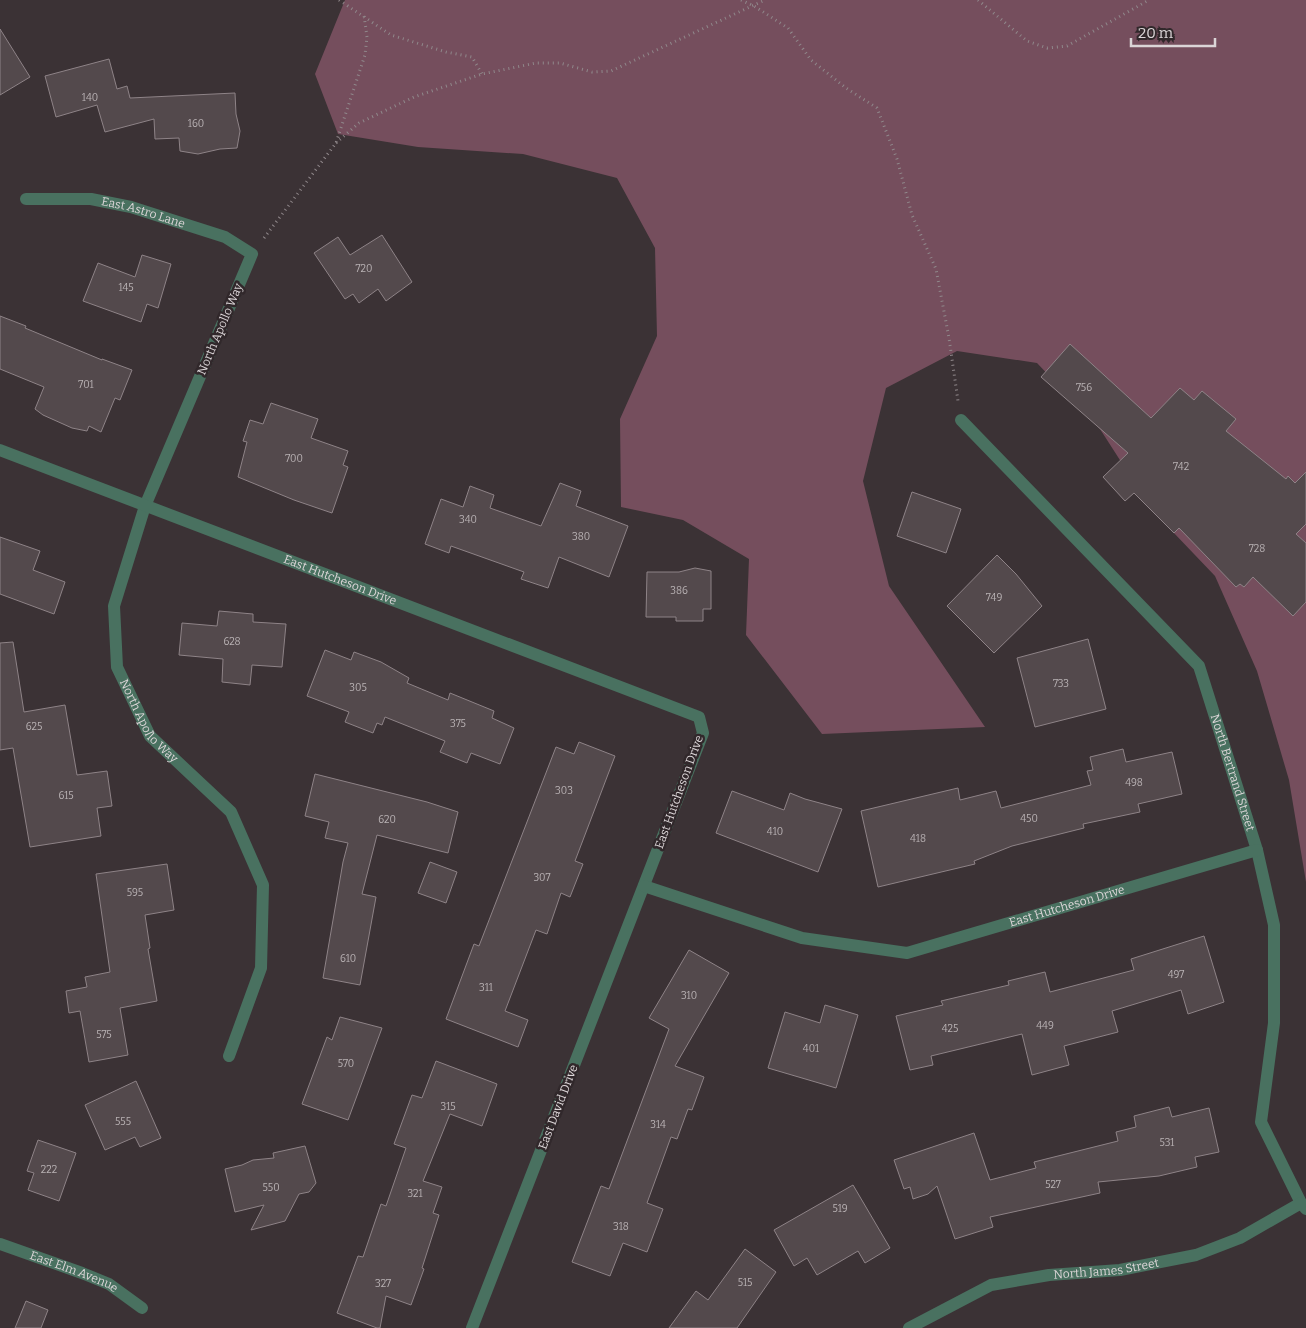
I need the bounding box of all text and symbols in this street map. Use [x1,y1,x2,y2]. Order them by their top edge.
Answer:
scale bar [1131,15,1215,47]
text: 20 m [1138,24,1174,42]
house number: 140 [82,92,98,104]
house number: 160 [188,118,204,130]
street label: East Astro Lane [100,194,187,231]
house number: 720 [356,263,372,275]
street label: North Apollo Way [194,281,246,377]
house number: 145 [118,282,134,294]
house number: 701 [78,379,94,391]
house number: 756 [1076,382,1092,394]
house number: 700 [285,453,303,465]
house number: 742 [1173,461,1189,473]
house number: 340 [459,514,477,526]
house number: 380 [572,531,590,543]
house number: 728 [1249,543,1265,555]
street label: East Hutcheson Drive [282,552,398,608]
house number: 386 [670,585,688,597]
house number: 749 [986,592,1002,604]
house number: 628 [223,636,241,648]
street label: North Apollo Way [117,677,181,766]
house number: 733 [1053,678,1069,690]
house number: 305 [349,682,367,694]
street label: North Bertrand Street [1208,712,1258,833]
house number: 375 [450,718,466,730]
house number: 625 [26,721,42,733]
street label: East Hutcheson Drive [652,733,706,851]
house number: 498 [1125,777,1143,789]
house number: 303 [555,785,573,797]
house number: 615 [58,790,74,802]
house number: 450 [1020,813,1038,825]
house number: 620 [378,814,396,826]
house number: 410 [767,826,783,838]
house number: 418 [910,833,926,845]
house number: 307 [533,872,551,884]
street label: East Hutcheson Drive [1007,882,1126,930]
house number: 595 [127,887,143,899]
house number: 610 [340,953,356,965]
house number: 497 [1168,969,1184,981]
house number: 311 [479,982,493,994]
house number: 310 [681,990,697,1002]
house number: 449 [1036,1020,1054,1032]
house number: 425 [942,1023,958,1035]
house number: 575 [96,1029,112,1041]
house number: 401 [803,1043,819,1055]
house number: 570 [338,1058,354,1070]
street label: East David Drive [535,1063,581,1151]
house number: 315 [440,1101,456,1113]
house number: 555 [115,1116,131,1128]
house number: 314 [650,1119,666,1131]
house number: 531 [1160,1137,1174,1149]
house number: 222 [41,1164,57,1176]
house number: 527 [1045,1179,1061,1191]
house number: 550 [262,1182,280,1194]
house number: 321 [407,1188,423,1200]
house number: 519 [832,1203,848,1215]
house number: 318 [613,1221,629,1233]
street label: East Elm Avenue [28,1248,121,1295]
street label: North James Street [1053,1255,1161,1282]
house number: 515 [738,1277,752,1289]
house number: 327 [375,1278,391,1290]

